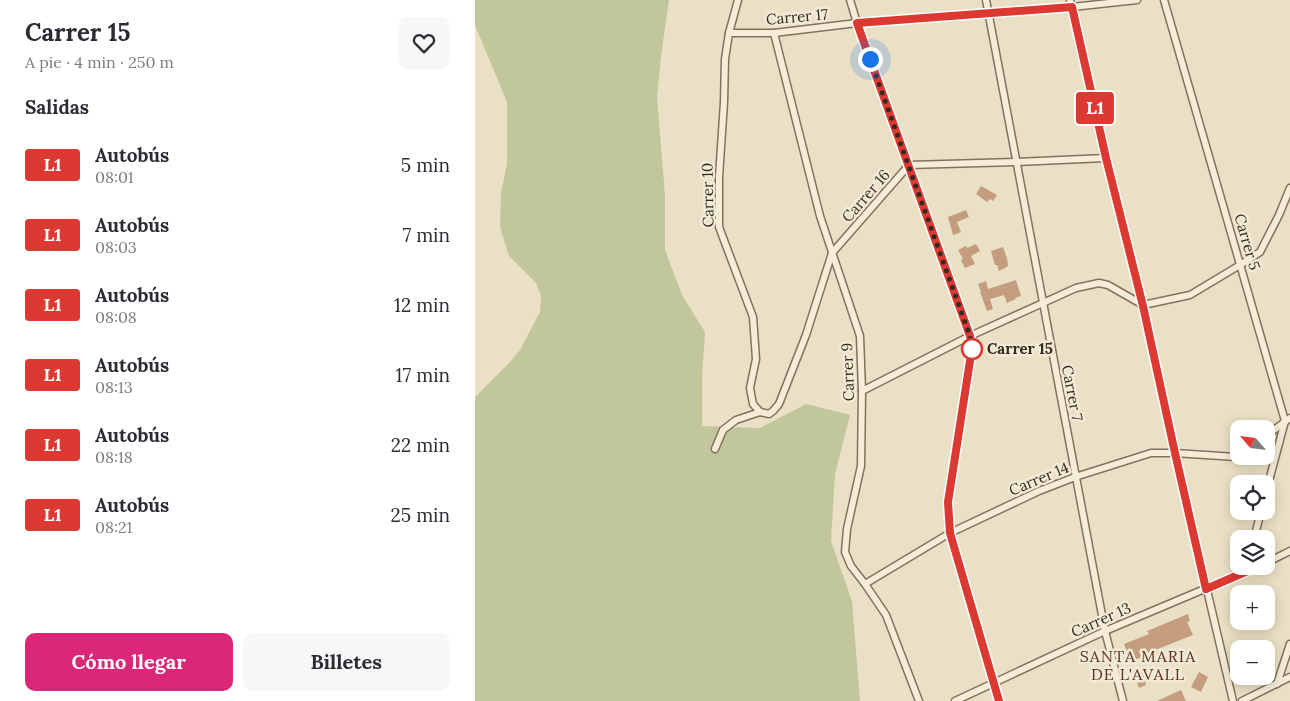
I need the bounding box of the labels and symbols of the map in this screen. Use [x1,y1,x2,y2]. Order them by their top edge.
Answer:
street label: Carrer 17 [765,4,829,29]
your location [858,47,883,72]
line badge: L1 [1073,92,1117,124]
street label: Carrer 10 [697,163,718,227]
street label: Carrer 16 [838,165,894,226]
street label: Carrer 5 [1230,211,1265,272]
marker: Carrer 15 [961,338,983,360]
place label: Carrer 15 [987,339,1053,358]
street label: Carrer 9 [837,343,858,402]
street label: Carrer 7 [1058,363,1087,423]
north arrow [1230,420,1275,465]
street label: Carrer 14 [1006,457,1072,500]
street label: Carrer 13 [1068,598,1134,641]
district label: SANTA MARIA DE L'AVALL [1080,646,1196,684]

